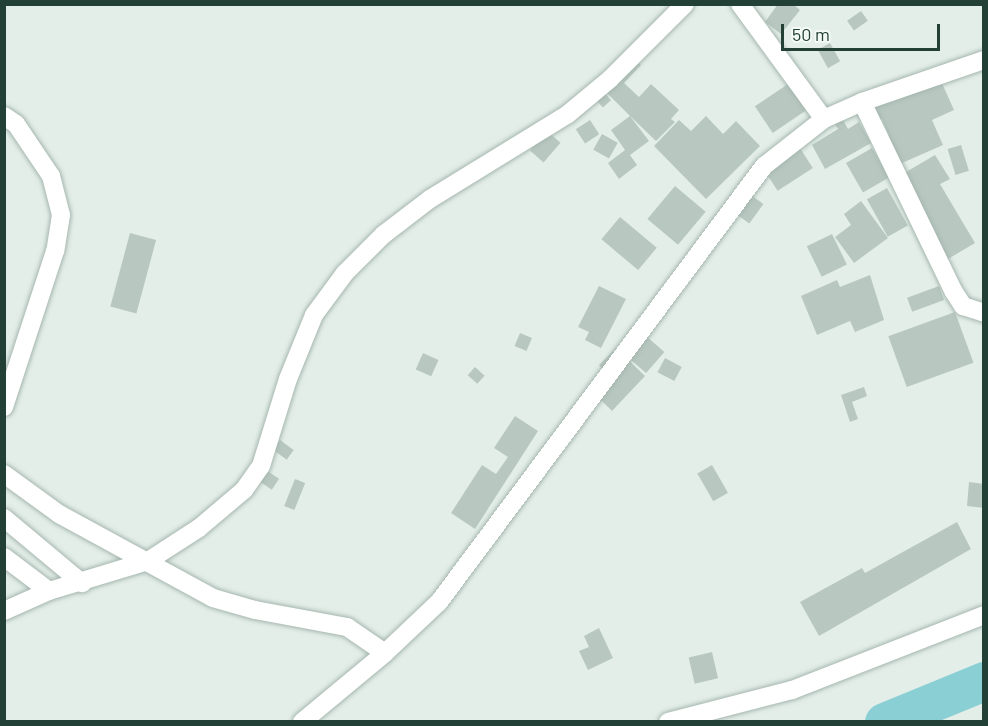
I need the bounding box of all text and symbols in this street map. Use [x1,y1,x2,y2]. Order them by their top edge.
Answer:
scale bar [784,12,943,50]
text: 50 m [792,23,830,45]

